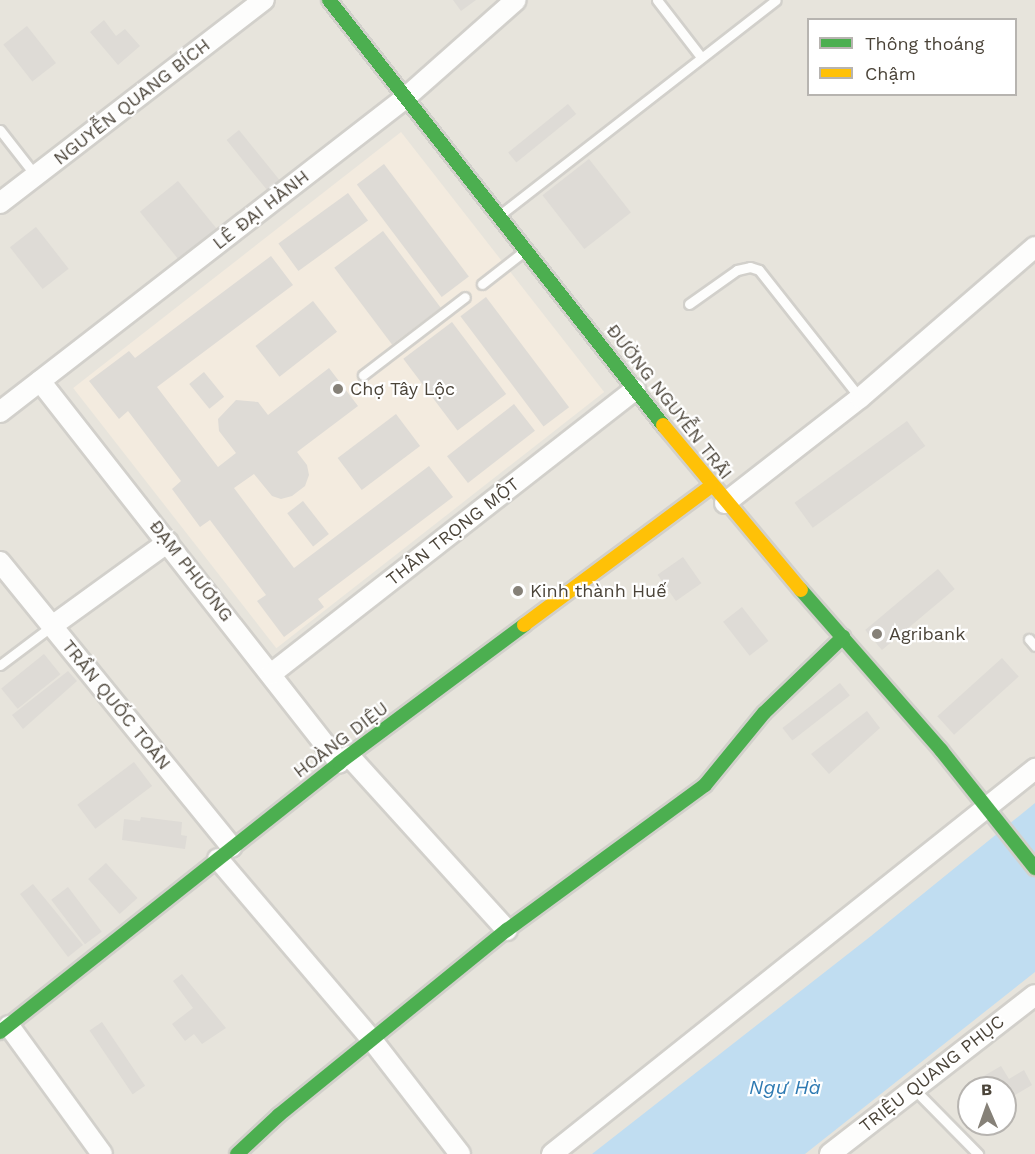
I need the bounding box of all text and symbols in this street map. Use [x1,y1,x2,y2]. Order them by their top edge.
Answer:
legend [807,18,1017,96]
text: Thông thoáng [865,33,984,54]
street label: NGUYỄN QUANG BÍCH [50,34,214,170]
text: Chậm [865,63,916,84]
street label: LÊ ĐẠI HÀNH [209,166,313,254]
street label: ĐƯỜNG NGUYỄN TRÃI [601,320,737,484]
place label: Chợ Tây Lộc [350,378,456,400]
marker: Chợ Tây Lộc [331,382,345,396]
street label: THÂN TRỌNG MỘT [382,473,524,591]
street label: ĐẠM PHƯƠNG [145,516,237,626]
place label: Kinh thành Huế [530,580,667,602]
marker: Kinh thành Huế [511,584,525,598]
place label: Agribank [889,623,965,645]
marker: Agribank [870,627,884,641]
street label: TRẦN QUỐC TOẢN [57,636,175,774]
street label: HOÀNG DIỆU [289,697,393,783]
street label: TRIỆU QUANG PHỤC [855,1011,1009,1137]
water label: Ngự Hà [749,1075,821,1099]
north arrow [957,1076,1017,1136]
text: B [981,1080,992,1099]

